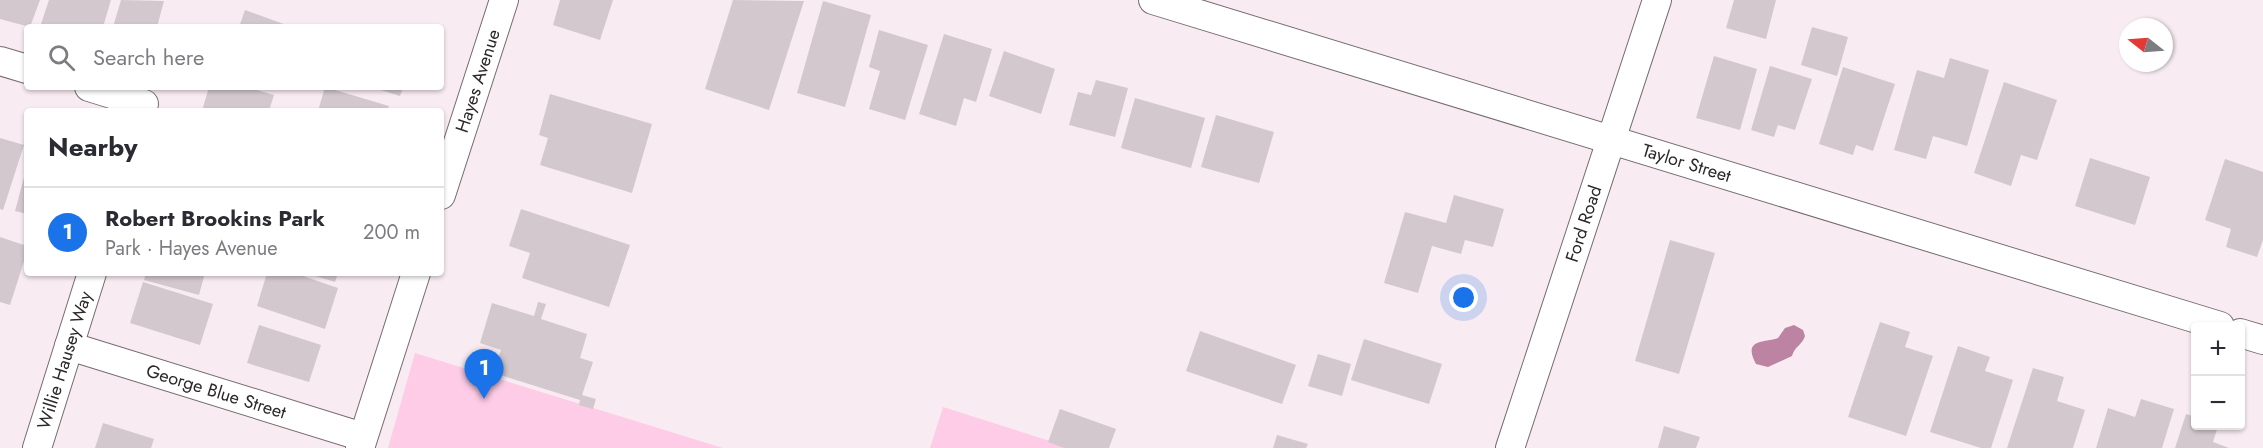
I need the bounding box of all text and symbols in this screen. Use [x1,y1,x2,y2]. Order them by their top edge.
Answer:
north arrow [2119,18,2173,72]
search box [24,24,444,90]
street label: Hayes Avenue [449,26,507,136]
icon: search [45,41,78,74]
text: Search here [93,41,204,73]
text: Nearby [48,128,137,166]
street label: Taylor Street [1639,137,1735,189]
street label: Ford Road [1559,182,1608,265]
text: Robert Brookins Park [105,202,325,234]
text: 1 [62,218,73,247]
text: 200 m [363,218,420,247]
text: Park · Hayes Avenue [105,234,278,263]
your location [1449,283,1478,312]
street label: Willie Hausey Way [31,288,98,432]
map controls [2191,322,2245,430]
button: + [2191,322,2245,376]
pin: 1 [464,350,504,399]
street label: George Blue Street [143,358,290,426]
button: − [2191,376,2245,430]

